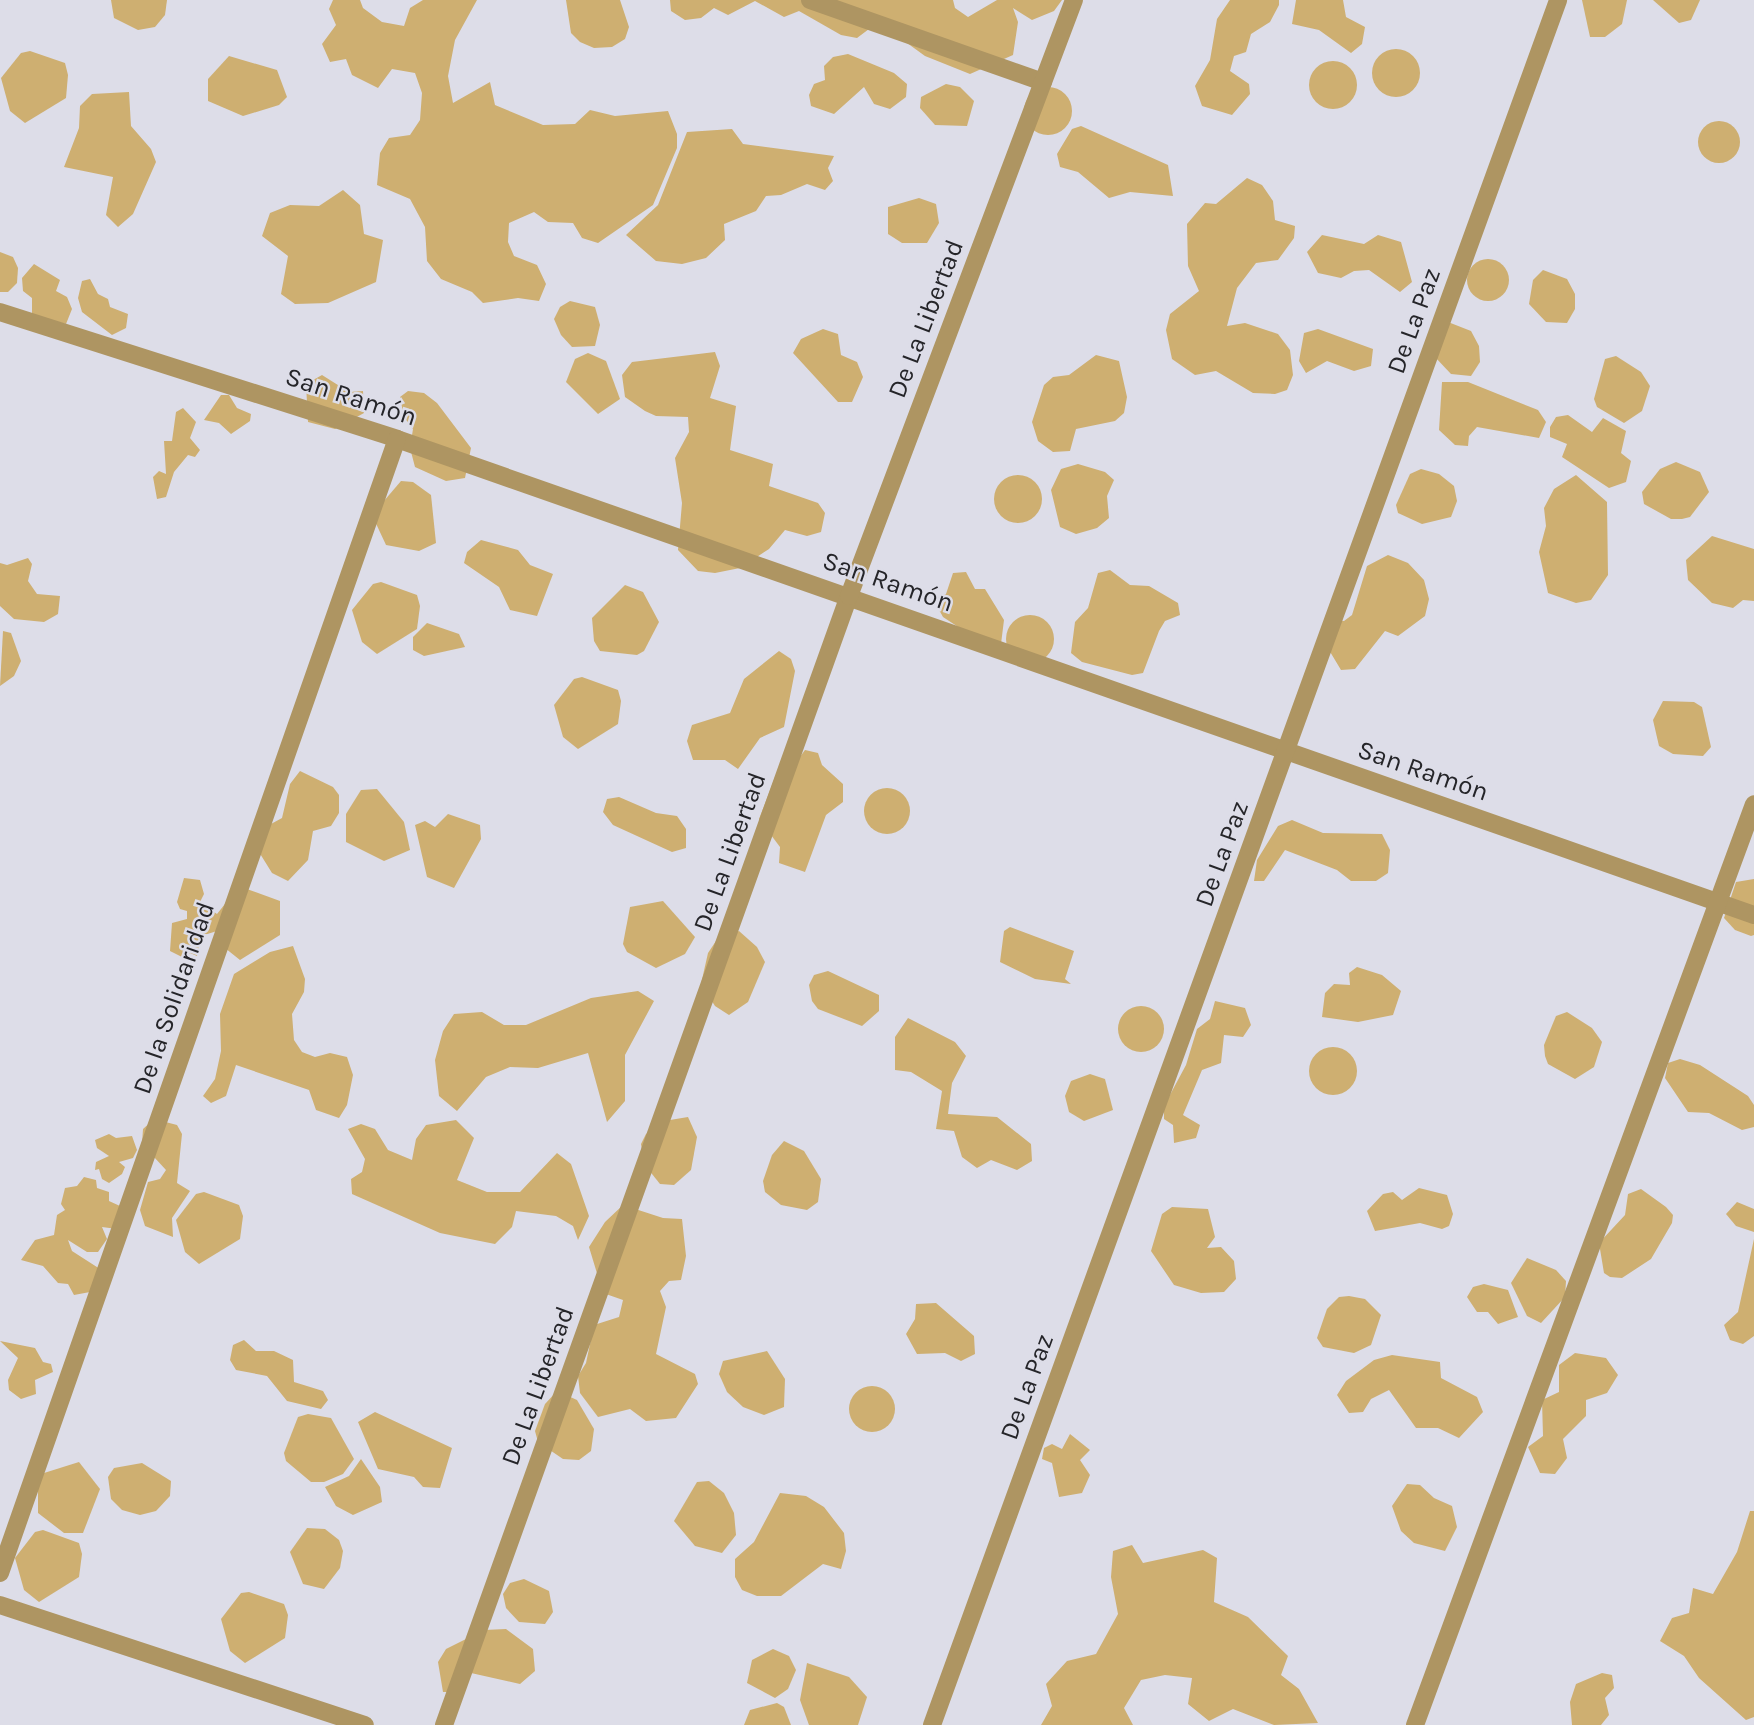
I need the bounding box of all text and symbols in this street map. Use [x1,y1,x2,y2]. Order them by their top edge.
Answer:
street label: De La Libertad [882,236,970,402]
street label: De La Paz [1380,264,1448,378]
street label: San Ramón [281,361,421,433]
street label: San Ramón [818,545,958,619]
street label: San Ramón [1353,734,1493,808]
street label: De La Libertad [687,768,773,936]
street label: De La Paz [1188,797,1256,911]
street label: De la Solidaridad [126,898,222,1098]
street label: De La Libertad [495,1302,581,1470]
street label: De La Paz [993,1330,1061,1444]

